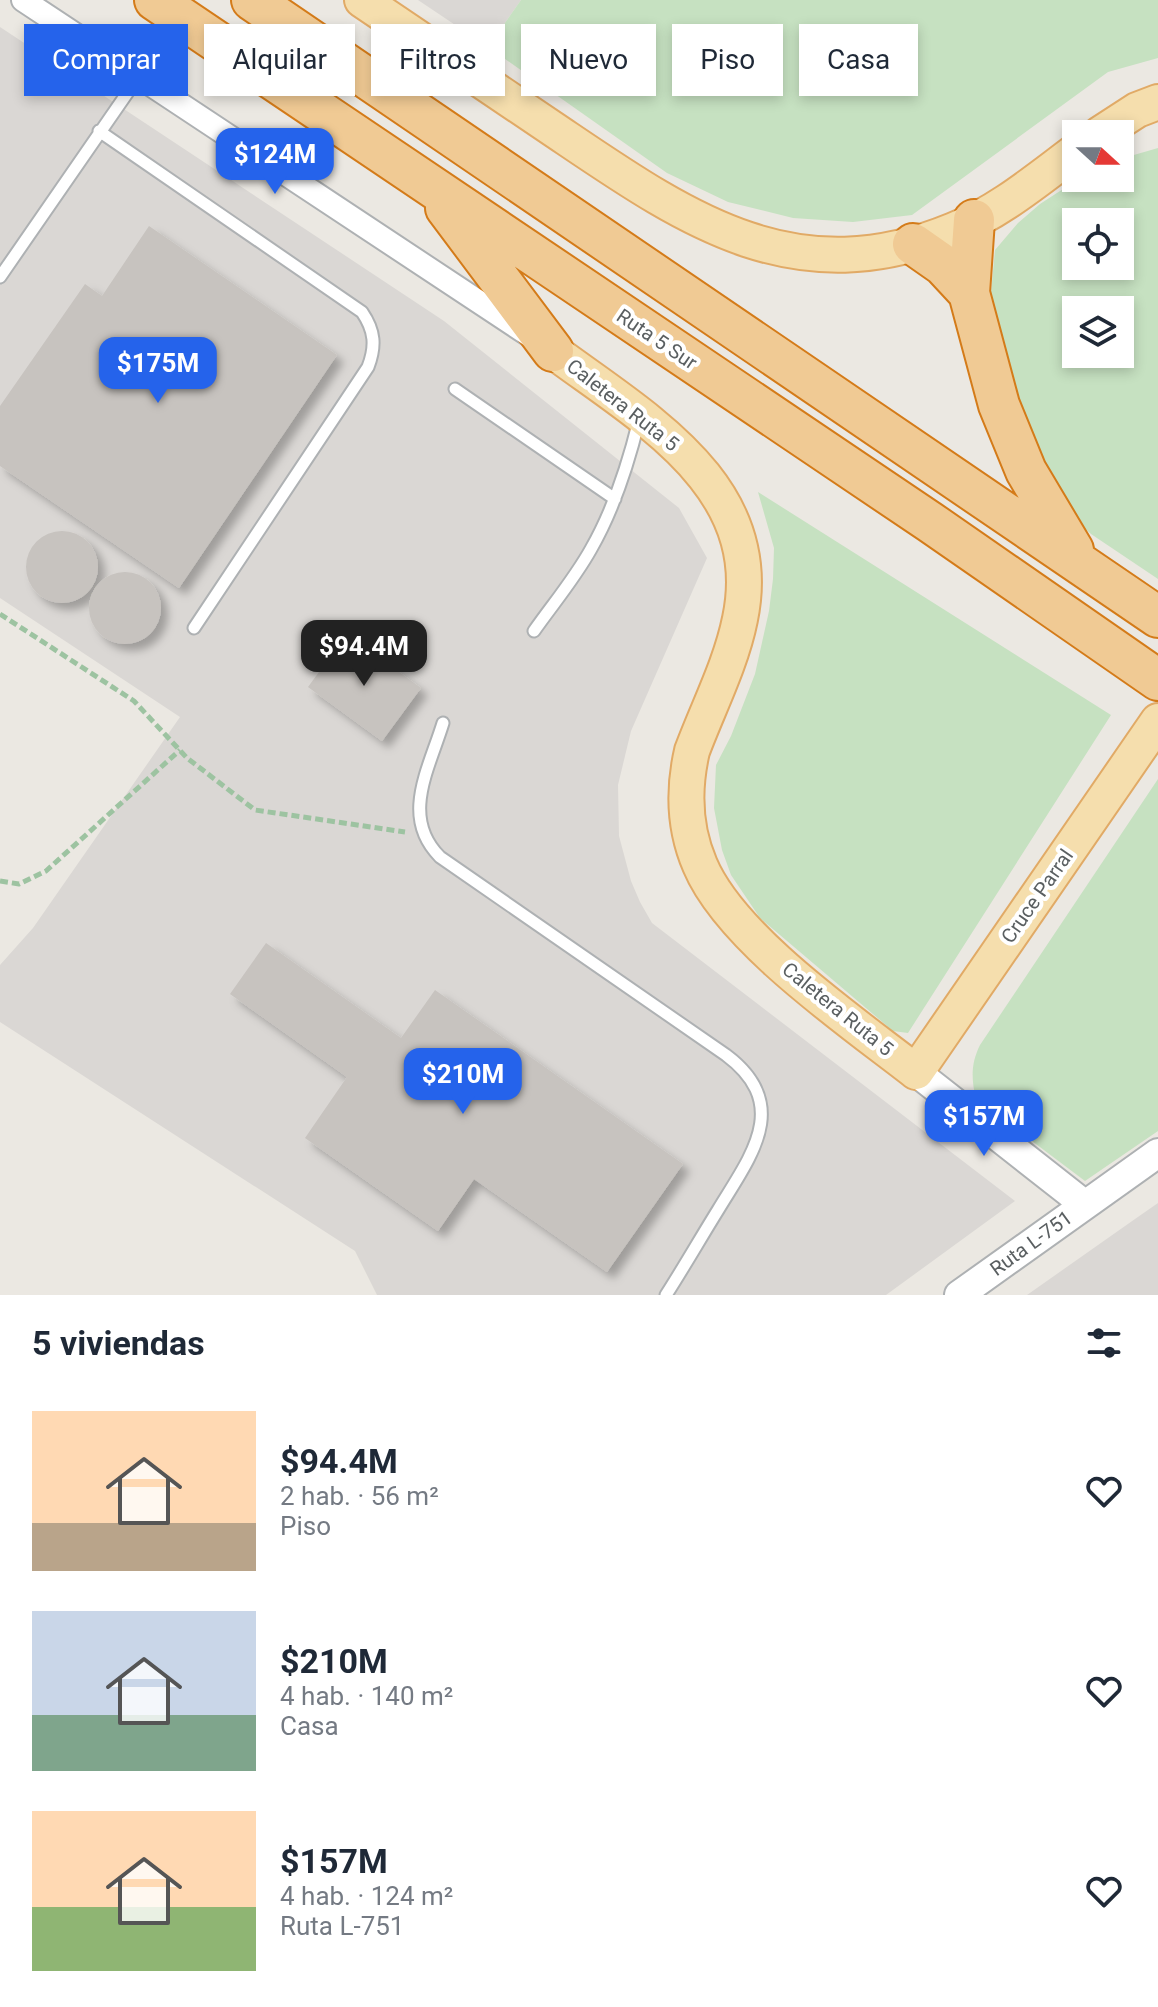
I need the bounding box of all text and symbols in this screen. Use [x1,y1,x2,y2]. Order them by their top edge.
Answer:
chip: Comprar [24,24,188,96]
chip: Alquilar [204,24,355,96]
chip: Filtros [371,24,505,96]
chip: Nuevo [521,24,656,96]
chip: Piso [672,24,783,96]
chip: Casa [799,24,918,96]
north arrow [1062,120,1134,192]
map controls [1062,120,1134,368]
pin: $124M [219,128,331,196]
text: $124M [234,139,316,169]
button: locate [1062,208,1134,280]
button: layers [1062,296,1134,368]
street label: Ruta 5 Sur [612,303,702,375]
pin: $175M [102,337,214,405]
text: $175M [117,348,199,378]
street label: Caletera Ruta 5 [562,354,684,456]
pin: $94.4M [299,620,429,688]
text: $94.4M [319,631,409,661]
street label: Cruce Parral [996,844,1078,948]
street label: Caletera Ruta 5 [778,957,898,1061]
pin: $210M [407,1048,519,1116]
text: $210M [422,1059,504,1089]
pin: $157M [928,1090,1040,1158]
text: $157M [943,1101,1025,1131]
street label: Ruta L-751 [985,1205,1077,1281]
icon: filters [1082,1321,1126,1365]
text: 5 viviendas [32,1323,205,1363]
text: $94.4M [280,1441,398,1481]
icon: home [96,1443,192,1539]
icon: heart [1082,1469,1126,1513]
text: 2 hab. · 56 m² [280,1481,439,1511]
text: Piso [280,1511,331,1541]
text: $210M [280,1641,388,1681]
icon: home [96,1643,192,1739]
icon: heart [1082,1669,1126,1713]
text: 4 hab. · 140 m² [280,1681,453,1711]
text: Casa [280,1711,339,1741]
text: $157M [280,1841,388,1881]
icon: home [96,1843,192,1939]
icon: heart [1082,1869,1126,1913]
text: 4 hab. · 124 m² [280,1881,453,1911]
text: Ruta L-751 [280,1911,404,1941]

